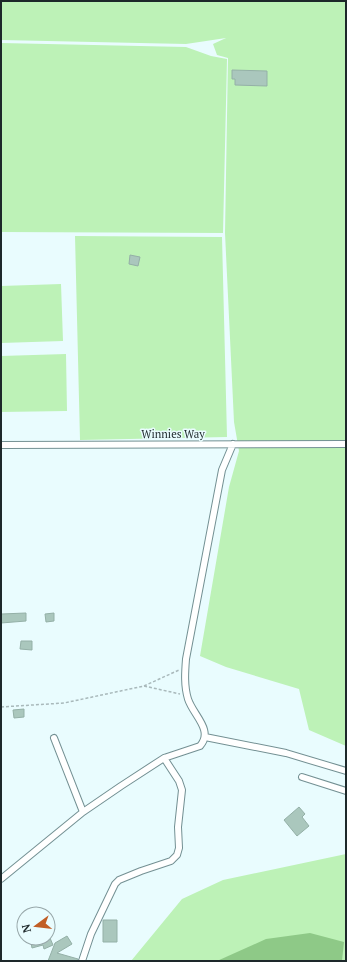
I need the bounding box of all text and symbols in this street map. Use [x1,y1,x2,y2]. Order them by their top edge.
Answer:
street label: Winnies Way [141,427,205,441]
north arrow [16,906,56,946]
text: N [18,922,34,934]

